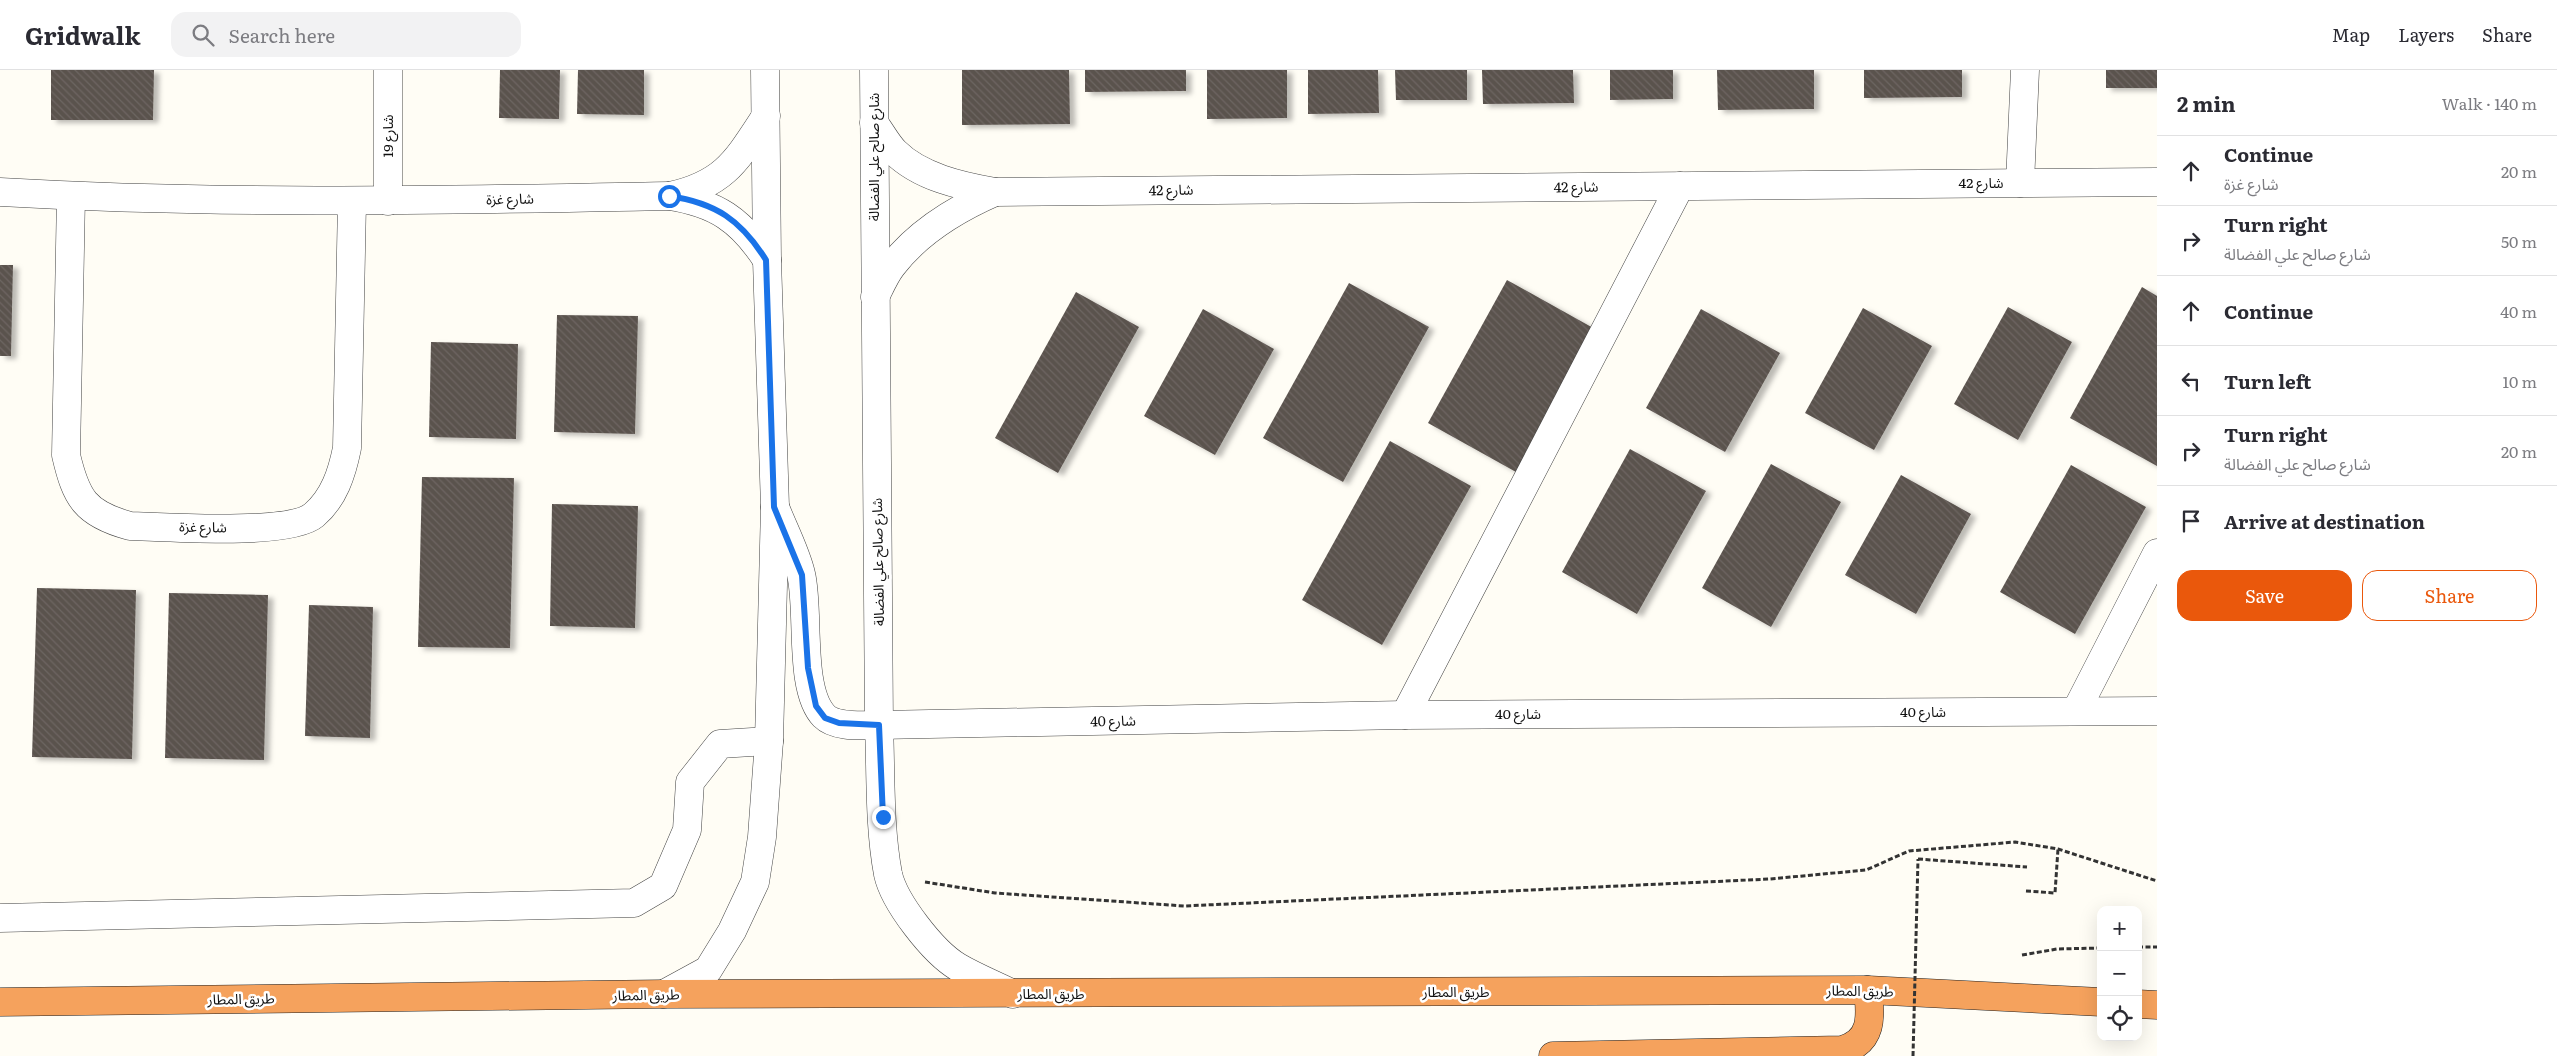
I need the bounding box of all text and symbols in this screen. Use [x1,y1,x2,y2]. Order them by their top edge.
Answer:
search box [171,12,521,57]
text: Gridwalk [25,17,141,52]
icon: search [189,21,217,49]
text: Search here [229,21,335,49]
text: Map [2332,21,2370,48]
text: Layers [2398,21,2454,48]
text: Share [2482,21,2532,48]
text: 2 min [2177,87,2236,118]
text: Walk · 140 m [2442,91,2537,115]
street label: شارع صالح علي الفضالة [863,93,885,221]
street label: شارع 19 [377,114,399,158]
text: Continue [2224,140,2313,168]
icon: ahead [2177,157,2205,185]
text: 20 m [2501,159,2537,183]
text: شارع غزة [2224,171,2279,195]
street label: شارع 42 [1959,172,2003,194]
street label: شارع 42 [1553,176,1599,198]
street label: شارع 42 [1148,179,1194,201]
route start [658,185,681,208]
street label: شارع غزة [486,188,534,210]
text: Turn right [2224,210,2328,238]
icon: right [2177,227,2205,255]
text: 50 m [2501,229,2537,253]
text: شارع صالح علي الفضالة [2224,241,2371,265]
icon: ahead [2177,297,2205,325]
text: Continue [2224,297,2313,325]
text: 40 m [2500,299,2537,323]
icon: left [2177,367,2205,395]
text: Turn left [2224,367,2311,395]
text: 10 m [2503,369,2537,393]
text: Turn right [2224,420,2328,448]
icon: right [2177,437,2205,465]
text: 20 m [2501,439,2537,463]
text: شارع صالح علي الفضالة [2224,451,2371,475]
street label: شارع صالح علي الفضالة [866,498,890,626]
icon: arrive [2177,507,2205,535]
text: Arrive at destination [2224,507,2425,535]
street label: شارع غزة [179,516,227,538]
button: Save [2177,570,2352,621]
button: Share [2362,570,2537,621]
street label: شارع 40 [1900,701,1946,723]
street label: شارع 40 [1495,703,1541,725]
street label: شارع 40 [1090,710,1136,732]
route end [872,806,895,829]
map controls [2097,906,2142,1041]
button: + [2097,906,2142,951]
button: − [2097,951,2142,996]
street label: طريق المطار [1825,979,1894,1002]
street label: طريق المطار [1421,981,1490,1002]
street label: طريق المطار [611,983,680,1006]
street label: طريق المطار [1016,983,1085,1004]
street label: طريق المطار [206,987,275,1010]
button: locate [2097,996,2142,1041]

